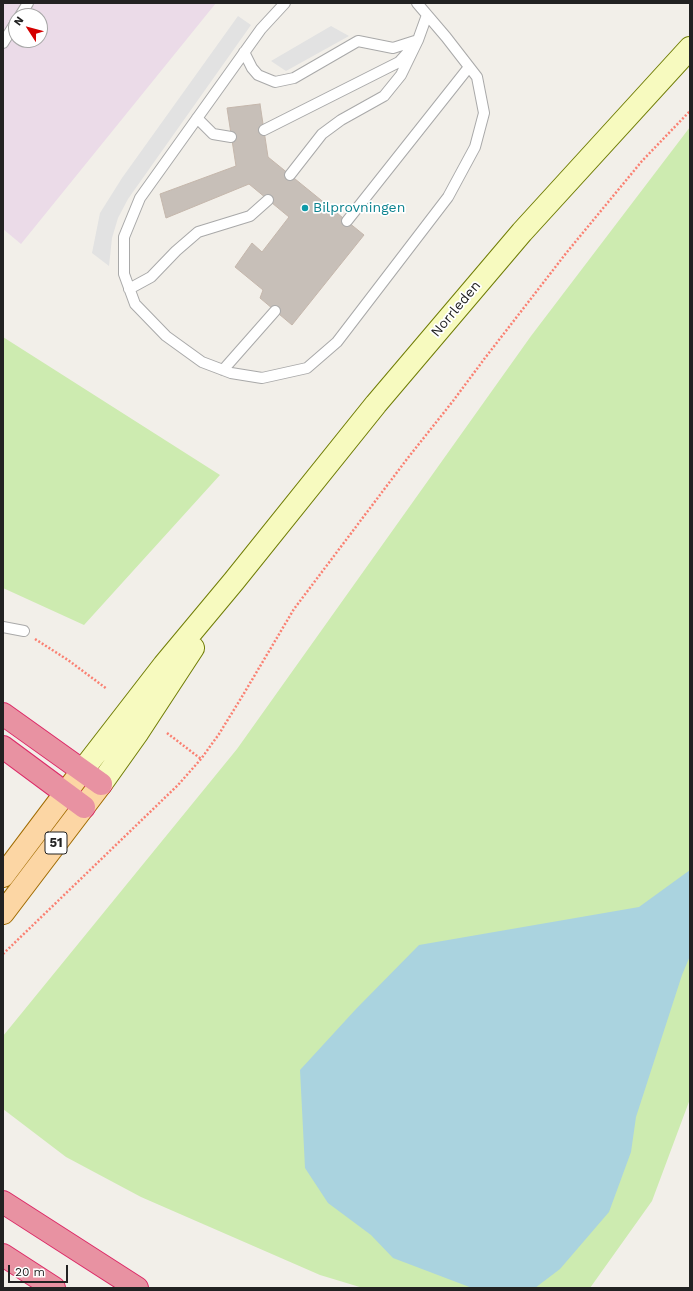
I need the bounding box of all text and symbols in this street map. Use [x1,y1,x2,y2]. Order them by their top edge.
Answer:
north arrow [8,8,48,48]
text: N [11,14,26,28]
place label: Bilprovningen [313,200,405,216]
marker: Bilprovningen [300,203,310,213]
street label: Norrleden [428,278,484,340]
road number: 51 [45,832,67,854]
scale bar [10,1257,70,1283]
text: 20 m [15,1265,45,1279]

